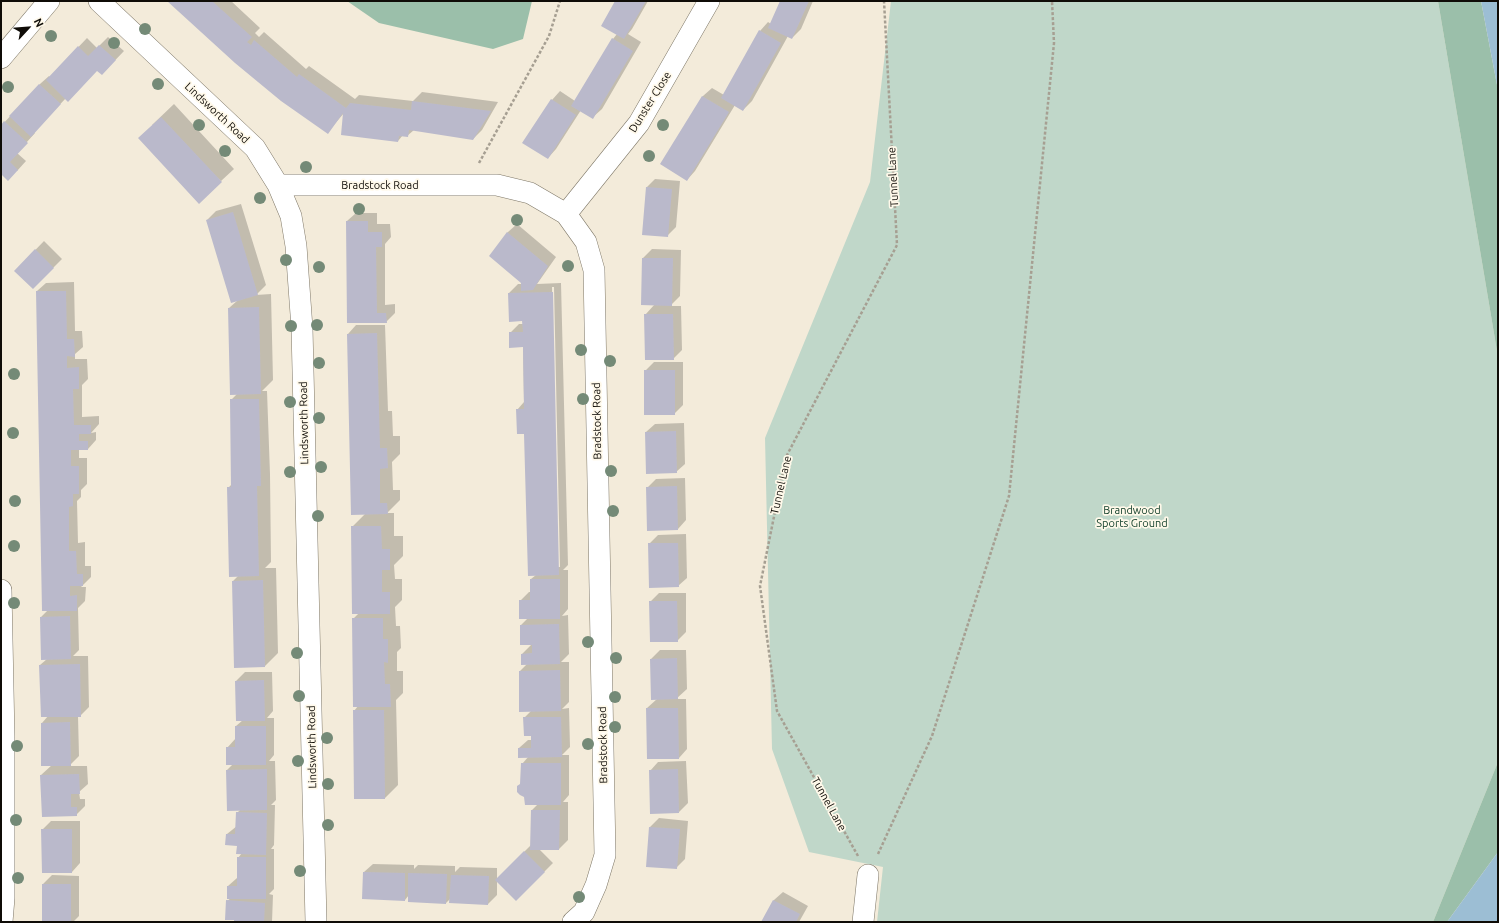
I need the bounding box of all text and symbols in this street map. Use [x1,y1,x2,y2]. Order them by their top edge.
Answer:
north arrow [8,8,48,48]
text: N [32,16,46,29]
street label: Dunster Close [626,69,674,135]
street label: Lindsworth Road [182,80,252,146]
street label: Tunnel Lane [885,147,901,207]
street label: Bradstock Road [341,178,419,192]
street label: Lindsworth Road [297,381,311,465]
street label: Bradstock Road [590,382,604,460]
street label: Tunnel Lane [768,454,794,516]
park label: Brandwood Sports Ground [1096,503,1168,529]
street label: Lindsworth Road [305,705,319,789]
street label: Bradstock Road [596,706,610,784]
street label: Tunnel Lane [809,775,849,833]

